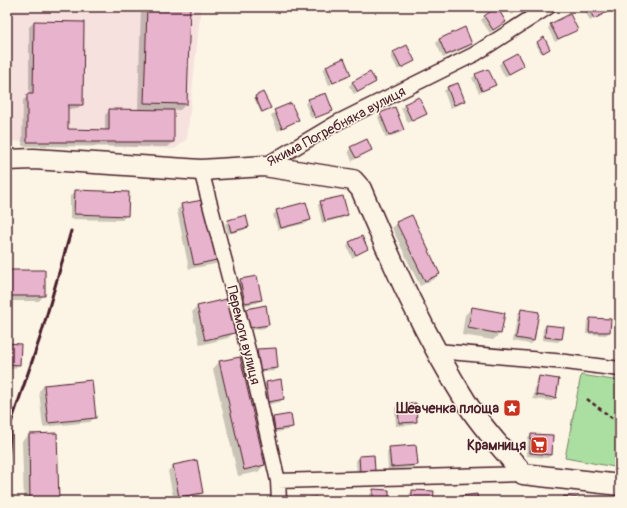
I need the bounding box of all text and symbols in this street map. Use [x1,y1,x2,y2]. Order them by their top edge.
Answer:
street label: Якима Погребняка вулиця [264,83,409,170]
street label: Перемоги вулиця [223,284,264,386]
place icon: Шевченка площа [502,398,522,418]
place label: Шевченка площа [395,400,499,417]
supermarket icon: Крамниця [529,435,549,455]
place label: Крамниця [467,437,526,454]

